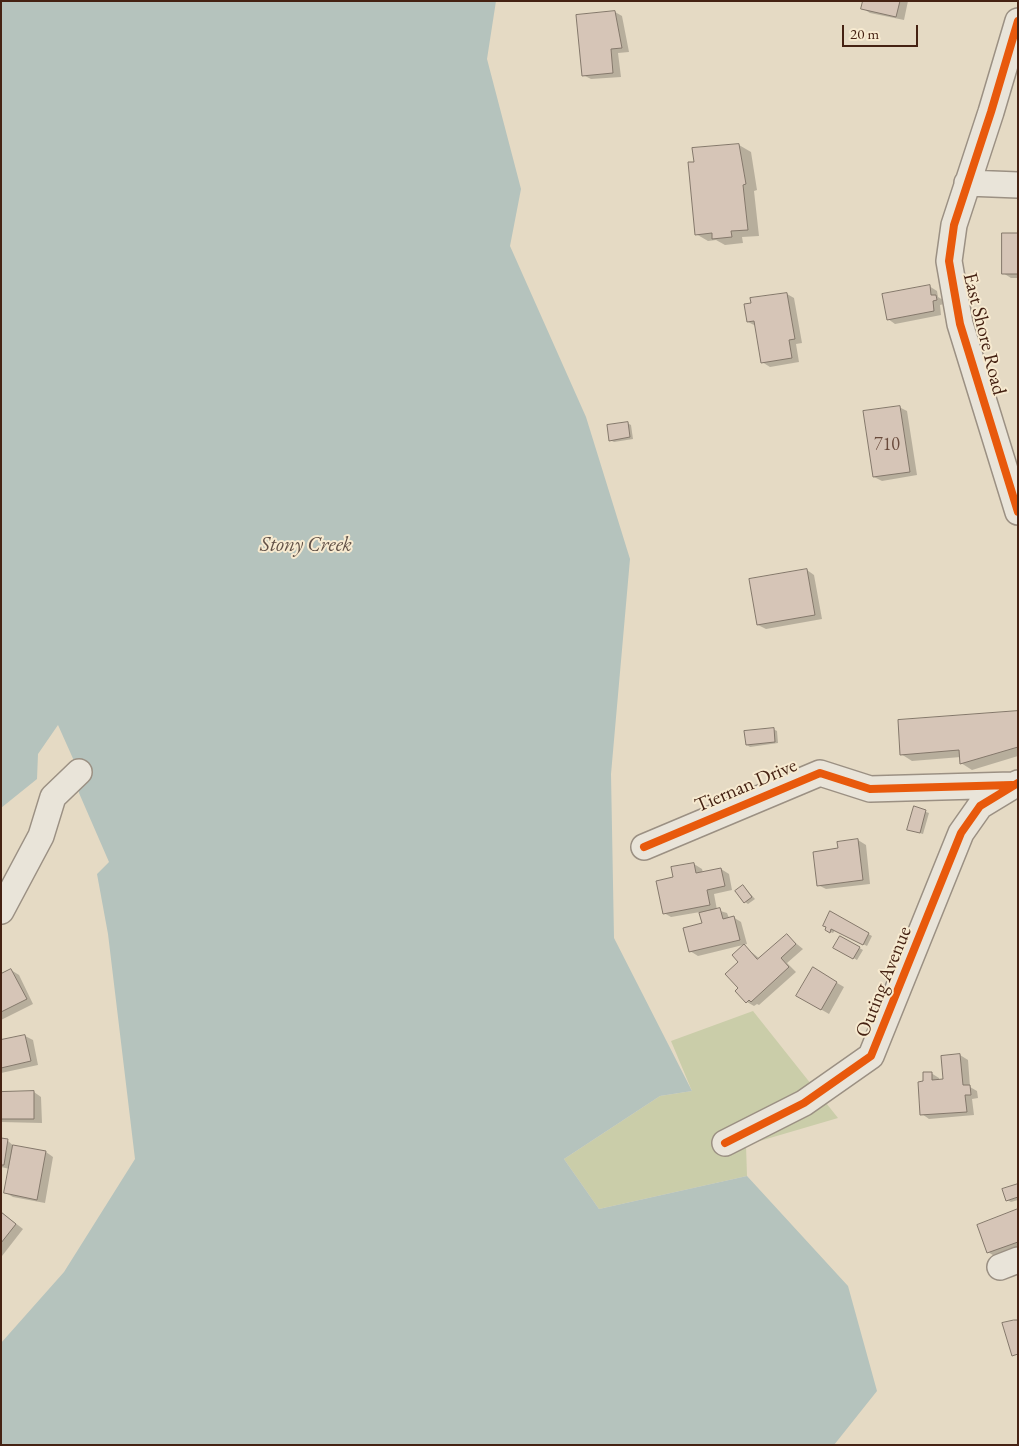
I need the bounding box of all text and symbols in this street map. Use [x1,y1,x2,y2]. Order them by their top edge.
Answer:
scale bar [844,15,920,47]
text: 20 m [850,24,879,43]
street label: East Shore Road [957,270,1011,398]
house number: 710 [874,434,900,456]
water label: Stony Creek [260,532,352,558]
street label: Tiernan Drive [691,754,801,818]
street label: Outing Avenue [851,923,917,1041]

